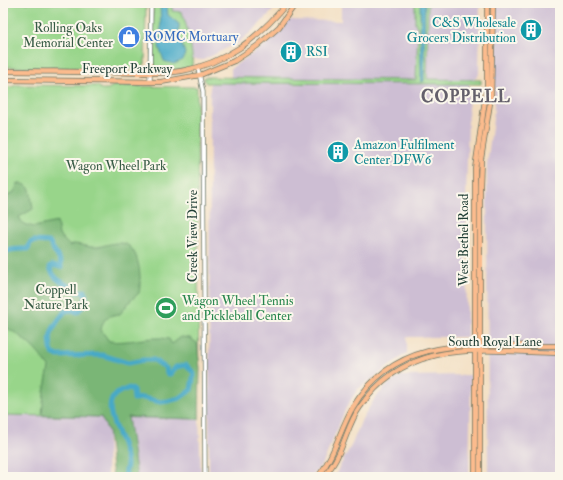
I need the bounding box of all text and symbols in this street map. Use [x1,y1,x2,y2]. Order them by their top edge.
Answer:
place label: C&S Wholesale Grocers Distribution [407,15,517,46]
building icon: C&S Wholesale Grocers Distribution [518,17,544,43]
park label: Rolling Oaks Memorial Center [23,20,113,51]
shop icon: ROMC Mortuary [116,24,142,50]
place label: ROMC Mortuary [144,29,239,46]
building icon: RSI [278,39,304,65]
place label: RSI [306,44,328,60]
street label: Freeport Parkway [82,61,173,78]
district label: COPPELL [421,86,511,107]
place label: Amazon Fulfilment Center DFW6 [353,137,454,168]
building icon: Amazon Fulfilment Center DFW6 [325,139,351,165]
park label: Wagon Wheel Park [65,158,167,174]
street label: Creek View Drive [185,189,201,282]
street label: West Bethel Road [456,193,472,287]
park label: Coppell Nature Park [24,282,89,313]
place label: Wagon Wheel Tennis and Pickleball Center [181,293,294,324]
sports icon: Wagon Wheel Tennis and Pickleball Center [153,295,179,321]
street label: South Royal Lane [448,334,542,351]

